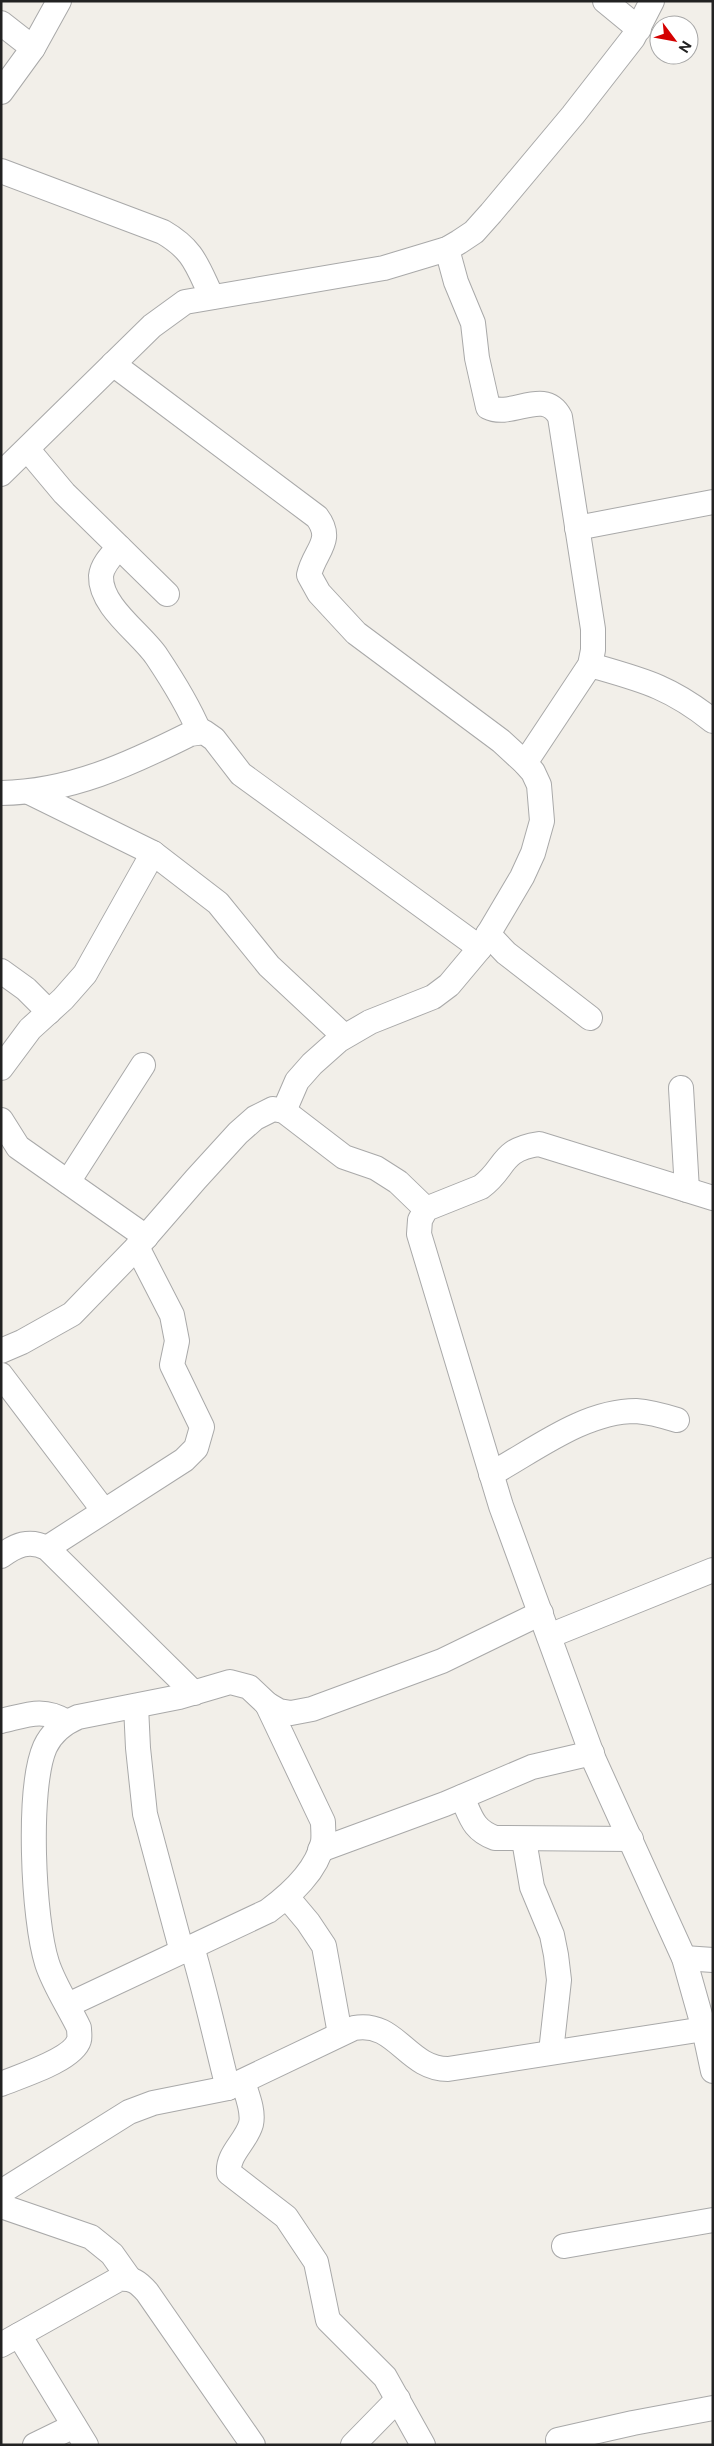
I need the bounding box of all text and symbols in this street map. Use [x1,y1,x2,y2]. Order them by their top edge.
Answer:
north arrow [649,15,699,65]
text: N [675,38,695,56]

